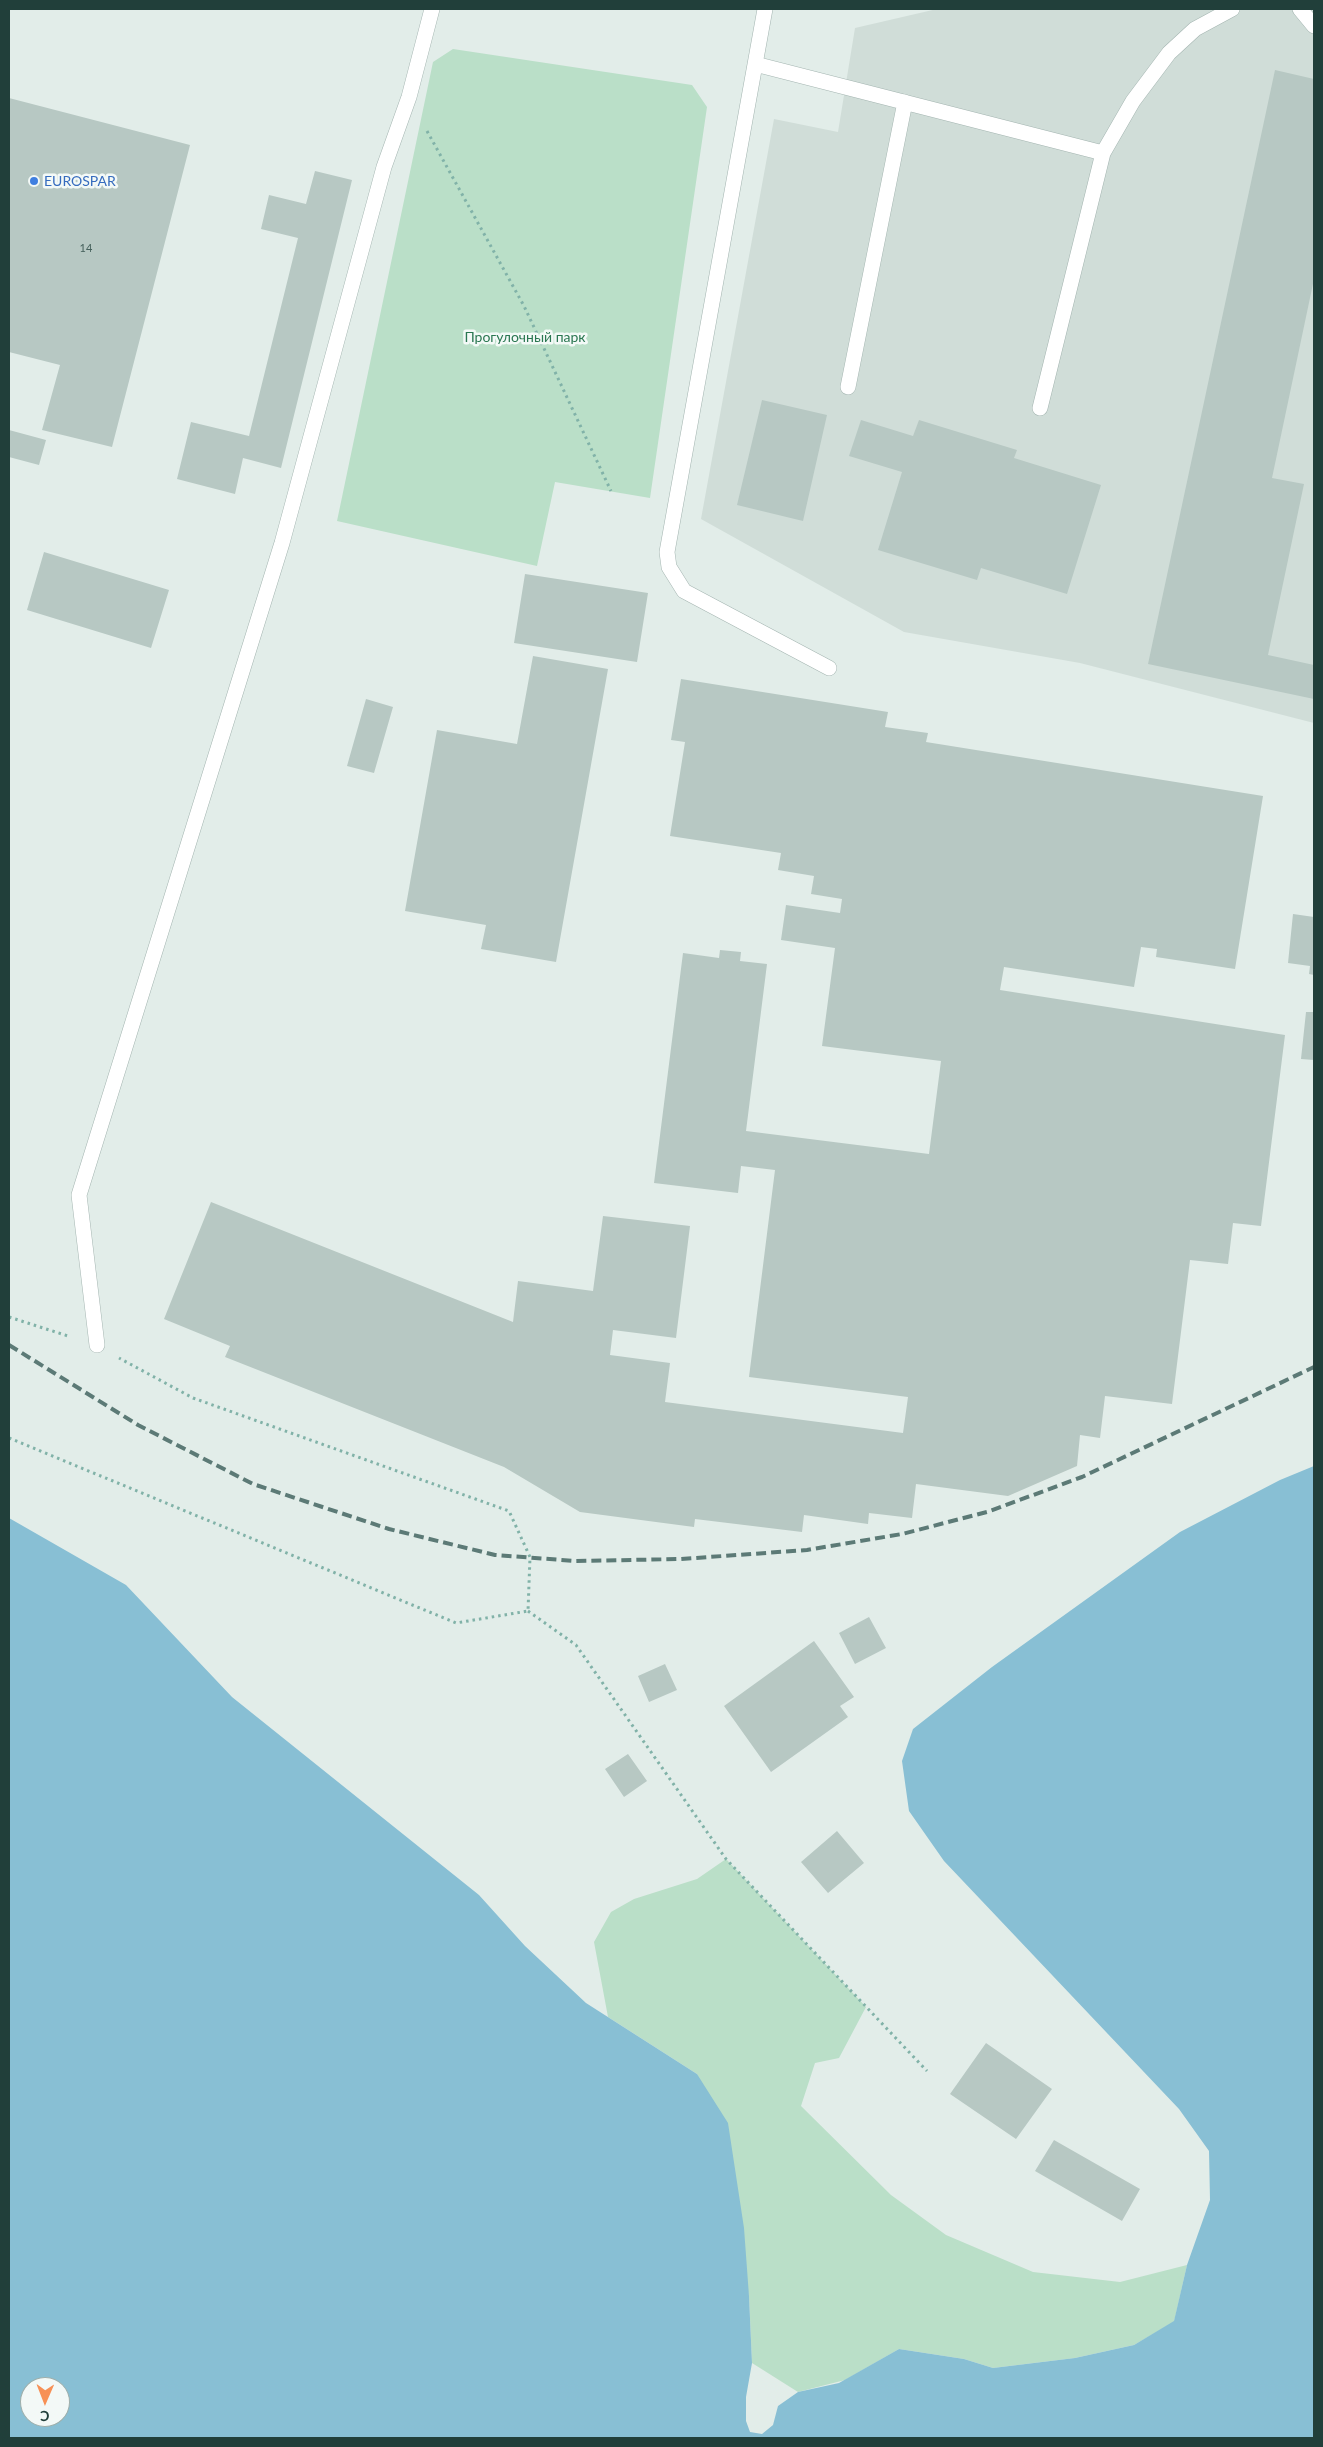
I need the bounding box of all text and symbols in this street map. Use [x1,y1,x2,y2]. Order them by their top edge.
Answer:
place label: EUROSPAR [44,173,116,189]
marker: EUROSPAR [28,175,40,187]
house number: 14 [80,241,92,255]
park label: Прогулочный парк [464,329,586,345]
north arrow [20,2377,70,2427]
text: С [40,2408,50,2425]

